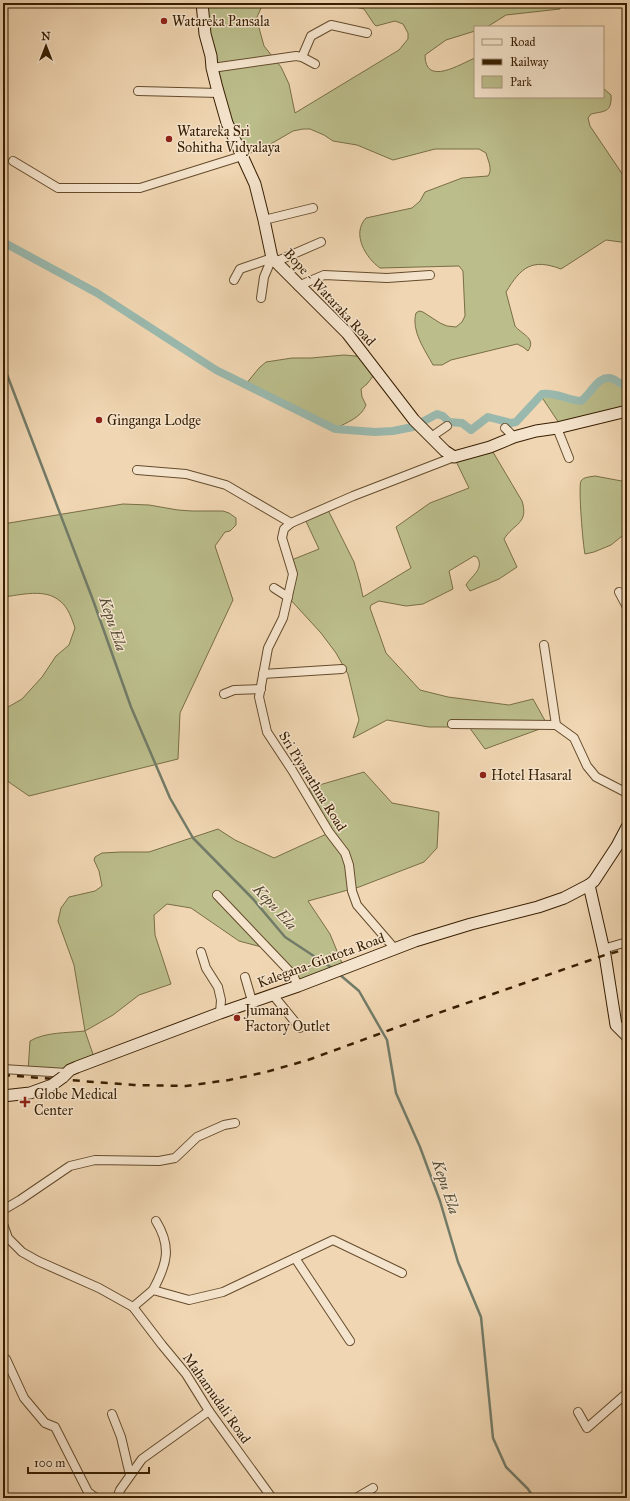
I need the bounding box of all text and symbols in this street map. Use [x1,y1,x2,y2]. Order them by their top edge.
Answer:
place label: Watareka Pansala [172,13,270,30]
marker: Watareka Pansala [159,16,169,26]
north arrow [26,26,66,66]
legend [474,26,604,98]
text: N [41,30,51,43]
text: Road [510,35,536,49]
text: Railway [510,55,549,69]
text: Park [510,75,532,89]
place label: Watareka Sri Sohitha Vidyalaya [177,123,280,156]
marker: Watareka Sri Sohitha Vidyalaya [164,134,174,144]
street label: Bope - Wataraka Road [280,245,379,350]
place label: Ginganga Lodge [107,412,201,429]
marker: Ginganga Lodge [94,415,104,425]
water label: Kepu Ela [94,594,131,654]
street label: Sri Piyarathna Road [275,728,350,834]
place label: Hotel Hasaral [491,767,572,784]
marker: Hotel Hasaral [478,770,488,780]
water label: Kepu Ela [248,880,301,934]
street label: Kalegana-Gintota Road [255,929,387,991]
place label: Jumana Factory Outlet [243,1002,330,1035]
marker: Jumana Factory Outlet [232,1013,242,1023]
place label: Globe Medical Center [34,1086,118,1119]
marker: Globe Medical Center [19,1096,31,1108]
water label: Kepu Ela [427,1157,464,1217]
street label: Mahamudali Road [179,1350,254,1447]
scale bar [28,1449,149,1475]
text: 100 m [34,1456,65,1470]

